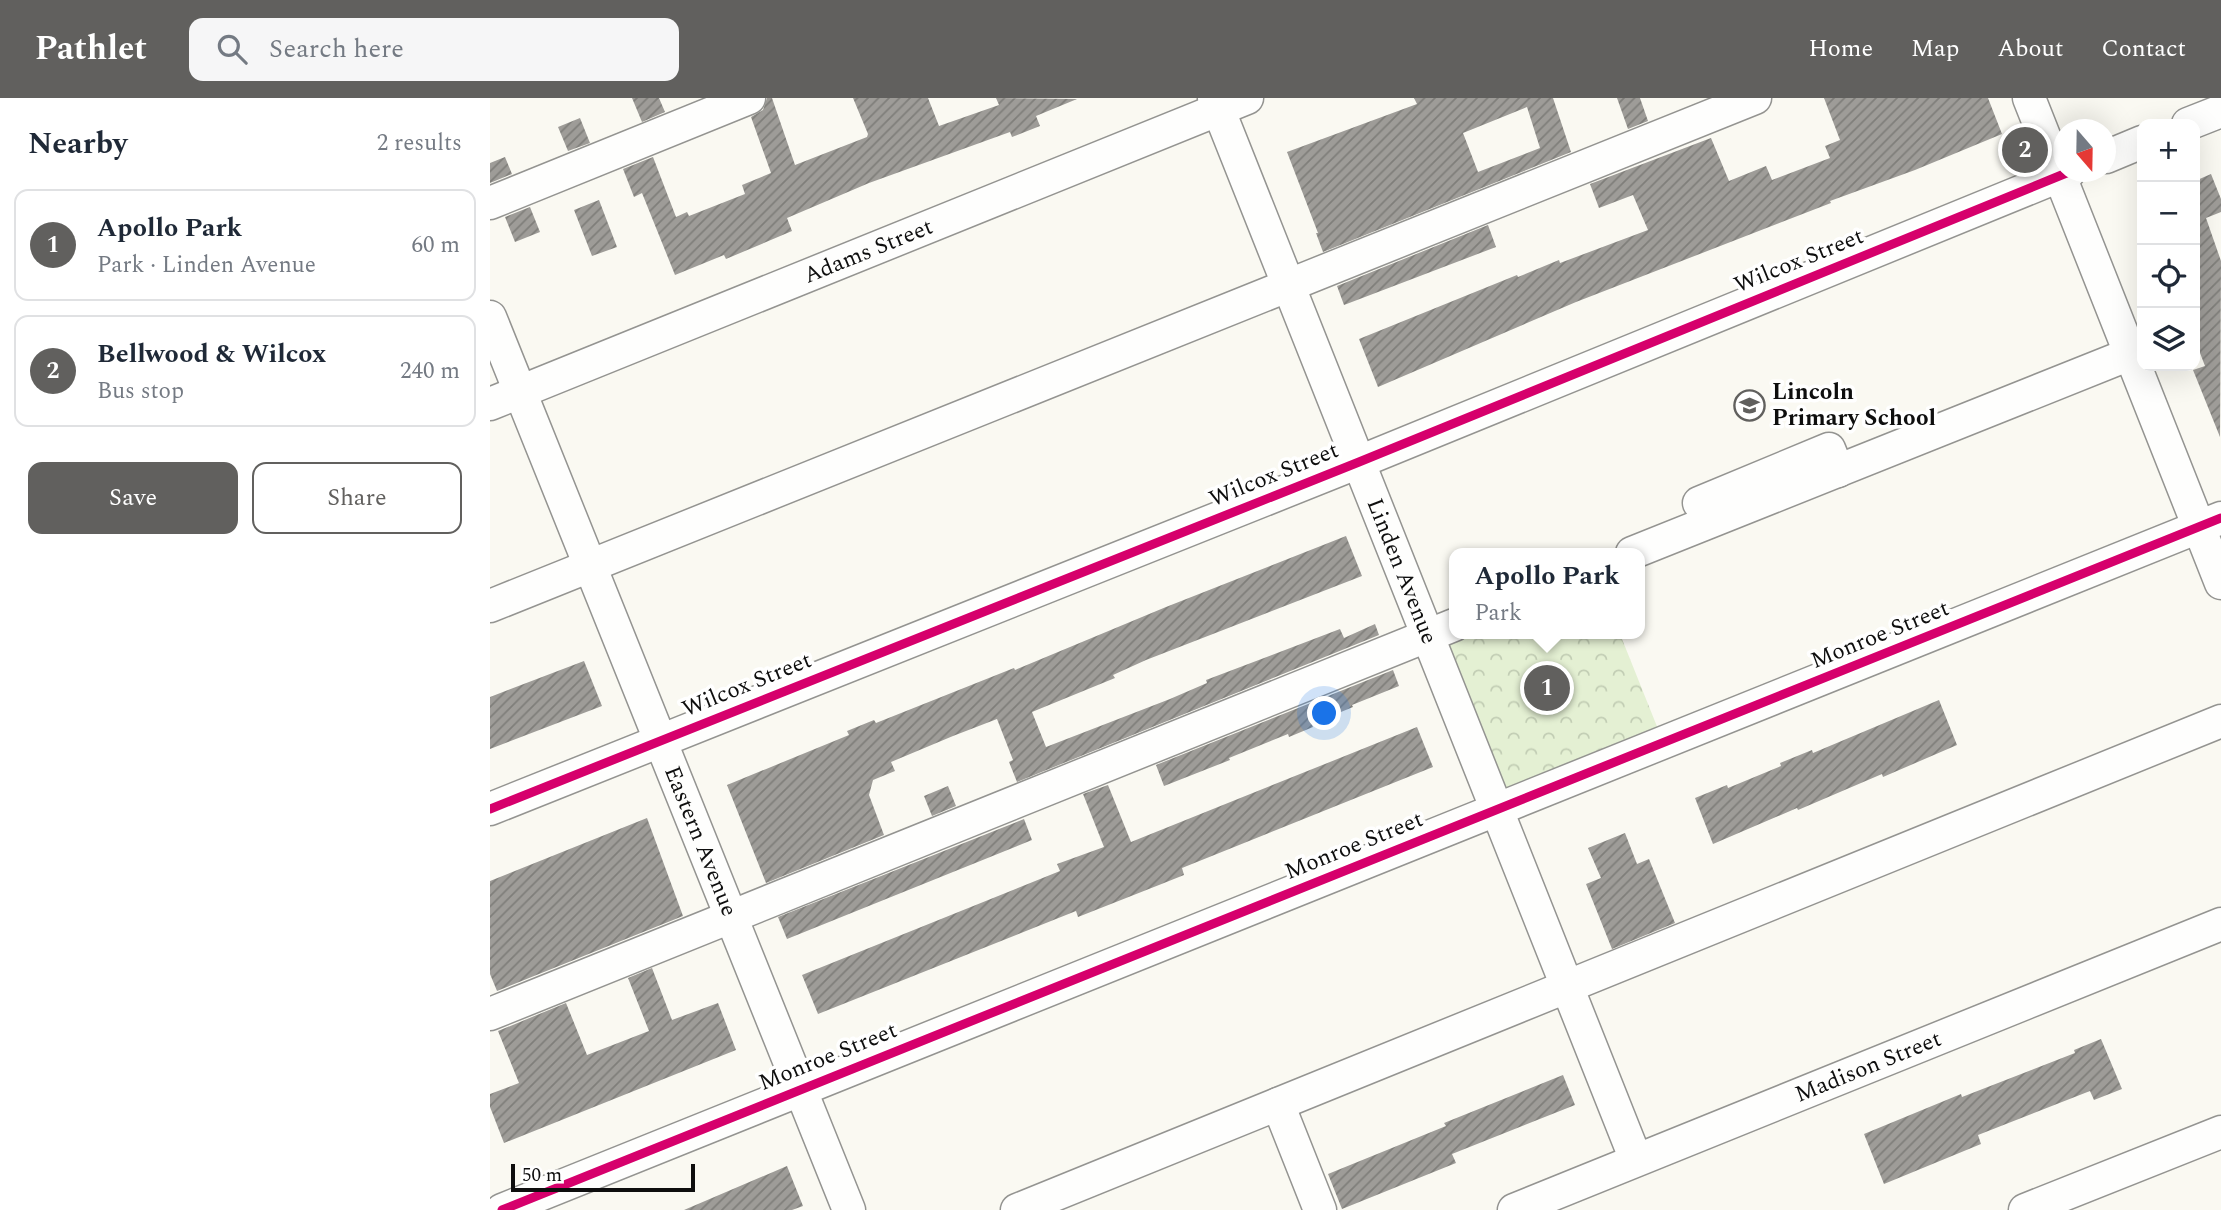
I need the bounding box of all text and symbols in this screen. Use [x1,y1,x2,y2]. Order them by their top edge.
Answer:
search box [189,18,679,81]
text: Pathlet [35,24,147,74]
text: Search here [269,29,404,69]
icon: search [213,30,251,68]
text: Home [1808,31,1873,67]
text: Map [1911,31,1959,67]
text: About [1997,31,2063,67]
text: Contact [2101,31,2186,67]
north arrow [2053,119,2116,182]
map controls [2137,119,2200,371]
button: + [2137,119,2200,182]
text: Nearby [28,121,127,167]
pin: 2 [2002,124,2048,176]
text: 2 results [377,126,462,161]
button: − [2137,182,2200,245]
text: Apollo Park [97,208,242,248]
street label: Adams Street [798,209,938,293]
street label: Wilcox Street [1729,219,1869,303]
text: 1 [47,228,59,263]
text: 60 m [411,228,460,263]
button: locate [2137,245,2200,308]
text: Park · Linden Avenue [97,248,316,283]
button: layers [2137,308,2200,371]
text: Bellwood & Wilcox [97,334,326,374]
text: 2 [47,354,59,389]
text: 240 m [400,354,460,389]
text: Bus stop [97,374,184,409]
place label: Lincoln Primary School [1772,375,1936,436]
school or university icon: Lincoln Primary School [1732,388,1766,422]
street label: Wilcox Street [1204,433,1344,517]
button: Save [28,462,238,534]
button: Share [252,462,462,534]
street label: Linden Avenue [1357,493,1447,649]
popup [1449,548,1645,639]
text: Apollo Park [1474,556,1620,596]
street label: Monroe Street [1805,591,1955,679]
text: Park [1474,596,1522,631]
street label: Wilcox Street [677,643,817,727]
pin: 1 [1524,662,1570,714]
your location [1307,696,1341,730]
street label: Eastern Avenue [655,761,747,922]
street label: Monroe Street [1279,802,1429,890]
street label: Monroe Street [753,1013,903,1101]
street label: Madison Street [1790,1021,1947,1112]
scale bar [511,1161,695,1193]
text: 50 m [522,1161,562,1190]

